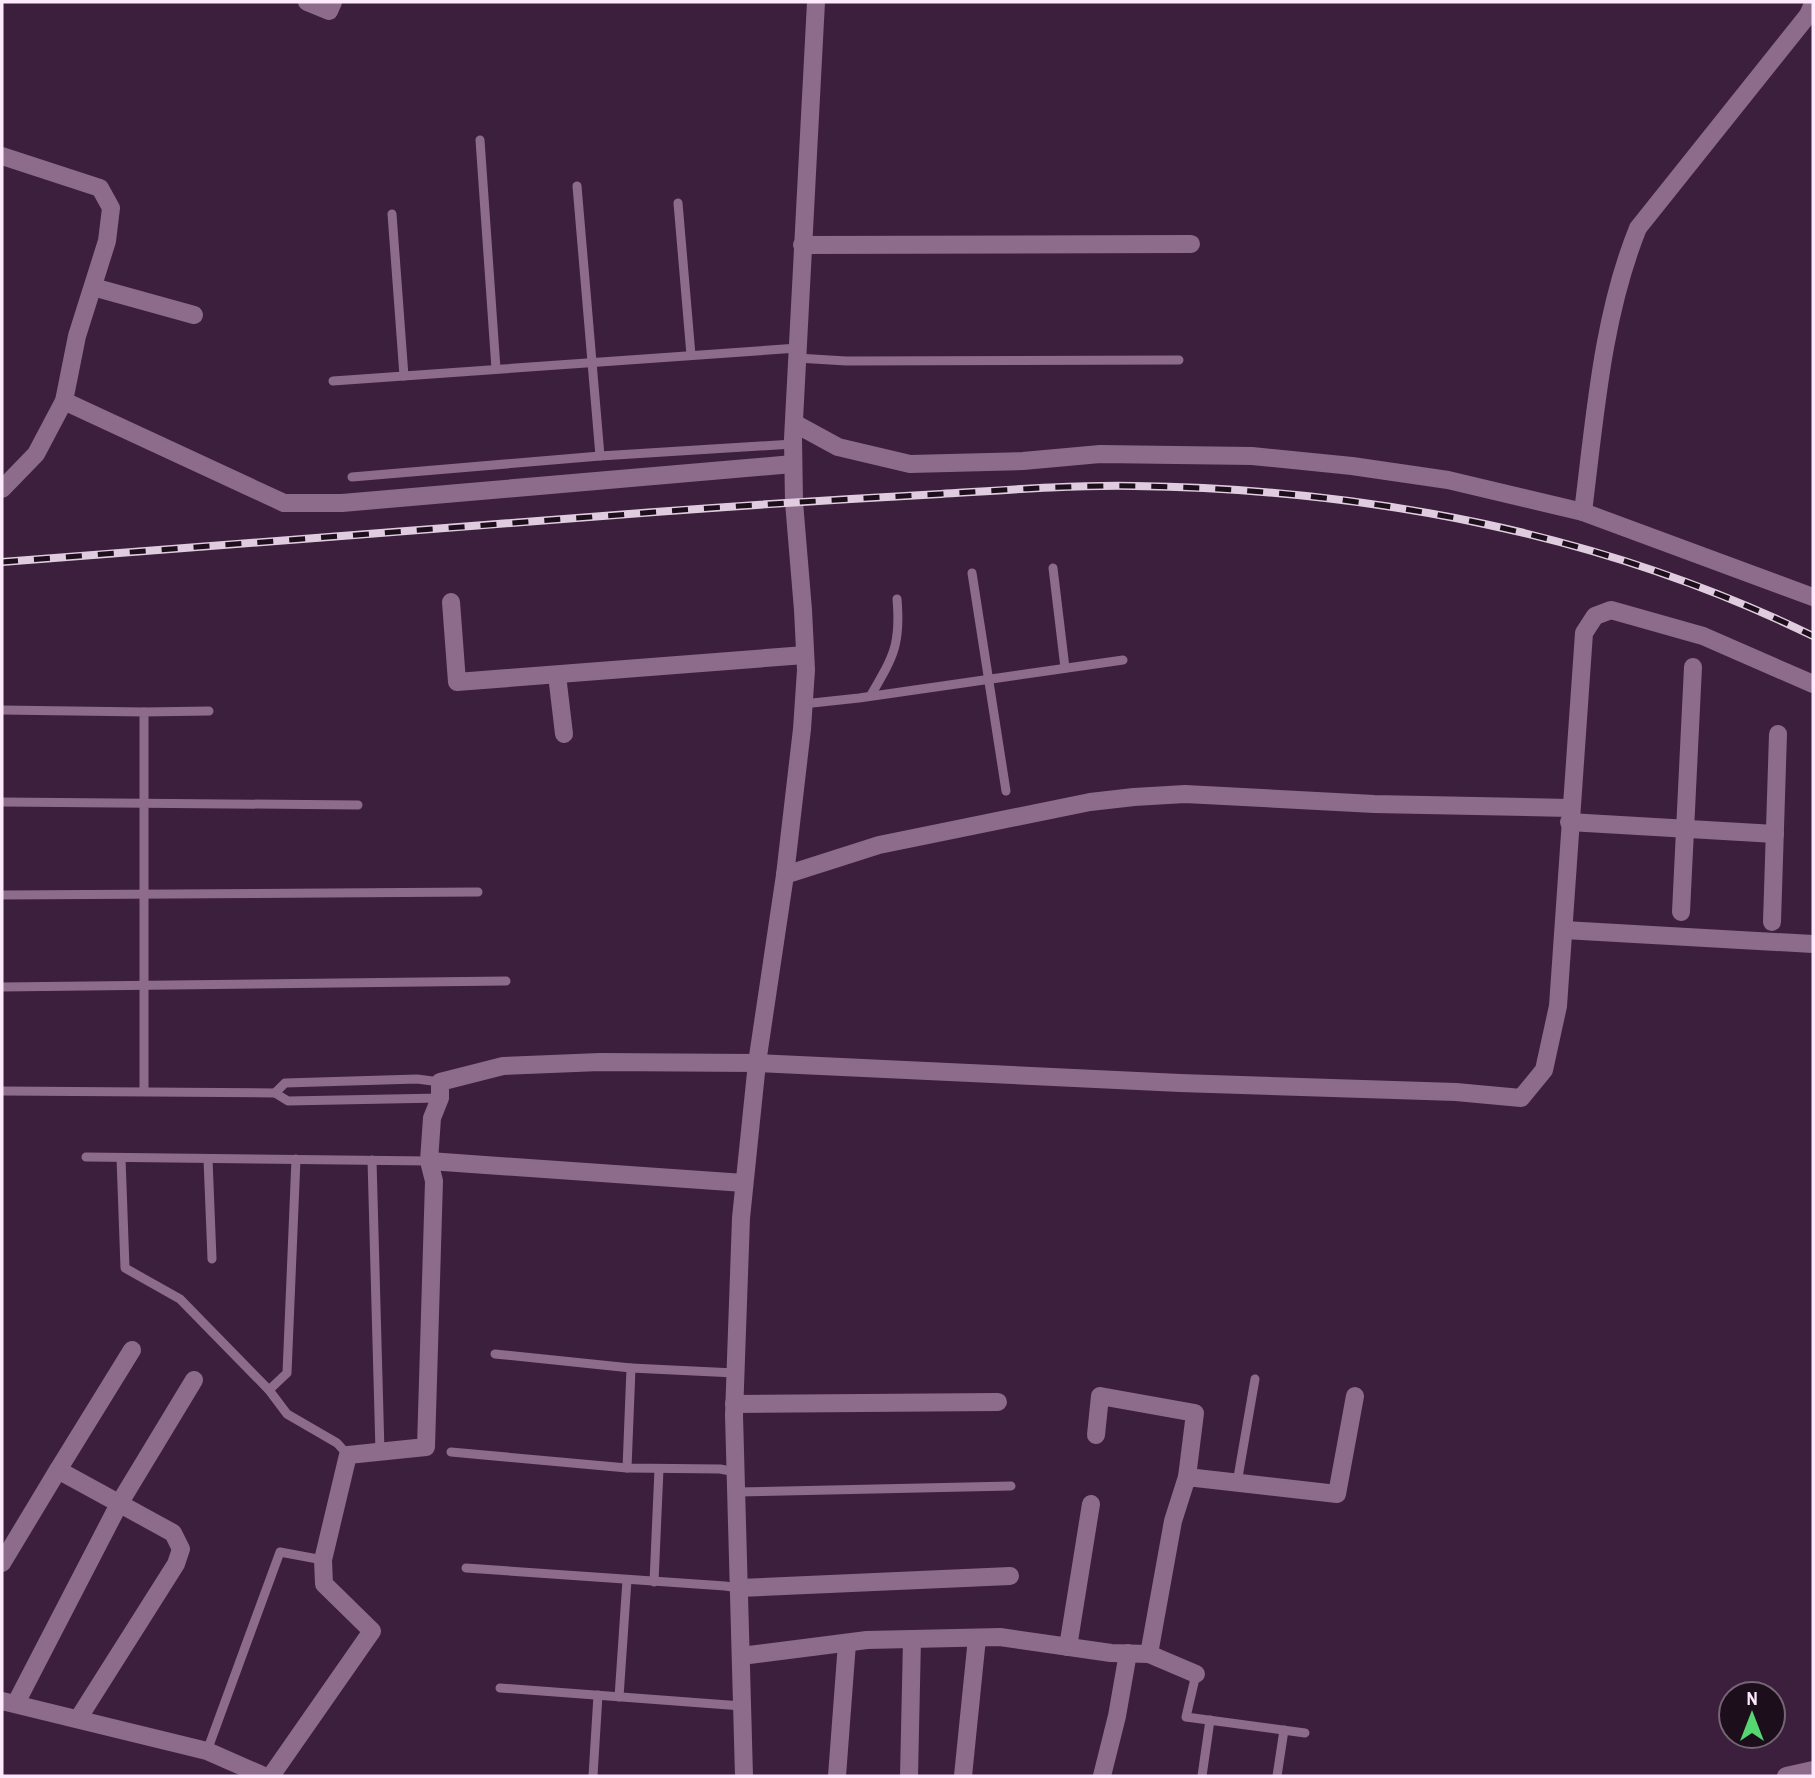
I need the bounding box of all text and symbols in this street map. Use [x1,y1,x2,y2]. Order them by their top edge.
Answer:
north arrow [1717,1680,1787,1750]
text: N [1746,1685,1758,1711]

